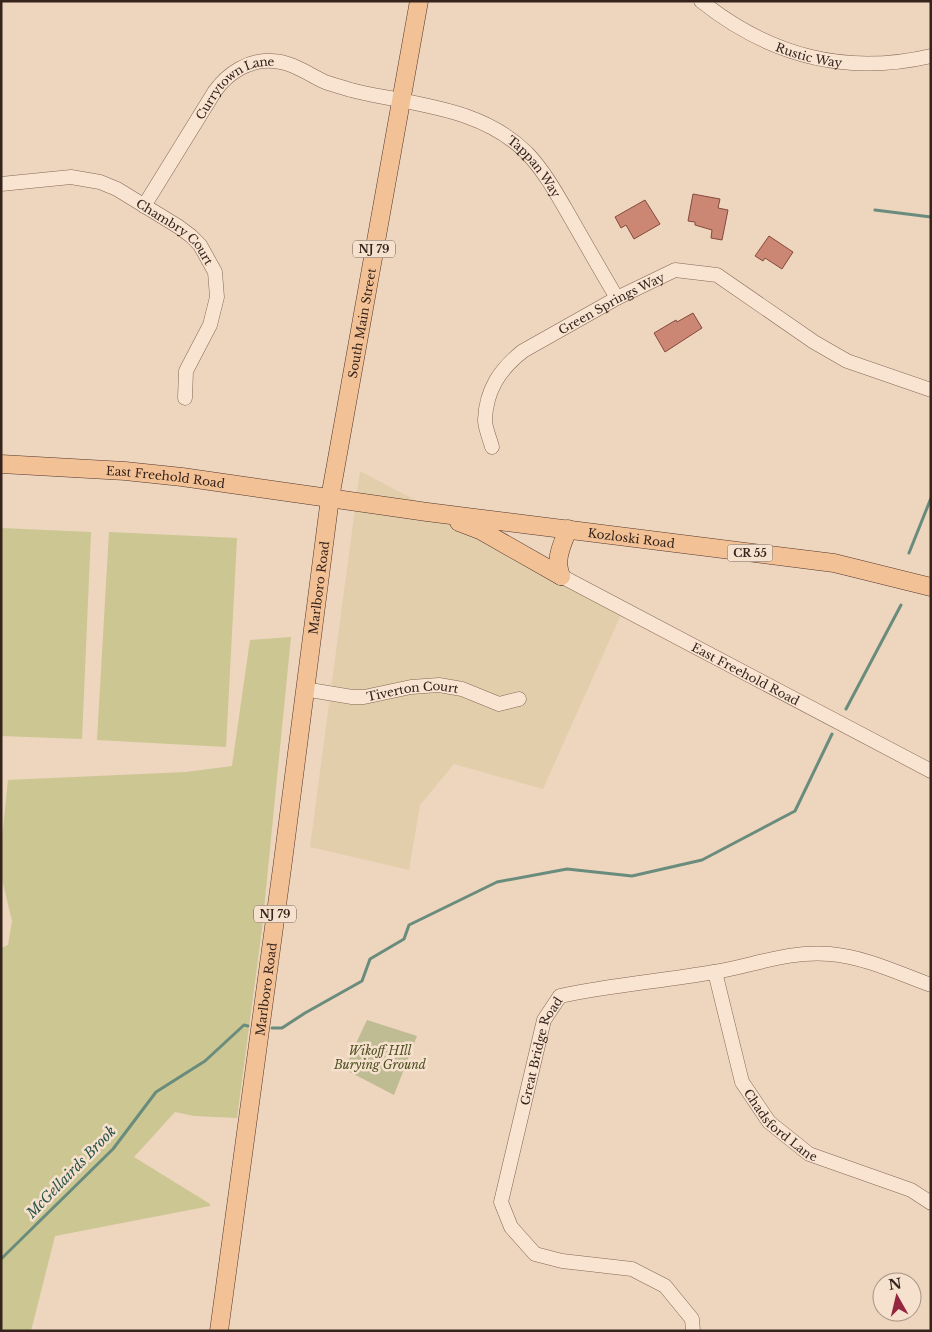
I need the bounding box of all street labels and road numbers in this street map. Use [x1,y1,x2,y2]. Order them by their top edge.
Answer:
street label: Rustic Way [774,39,843,70]
street label: Currytown Lane [192,53,275,122]
street label: Tappan Way [505,132,565,200]
street label: Chambry Court [134,195,217,268]
road number: NJ 79 [353,240,395,258]
street label: South Main Street [344,266,379,379]
street label: Green Springs Way [555,269,667,337]
street label: East Freehold Road [106,462,226,491]
street label: Kozloski Road [587,525,676,551]
street label: Marlboro Road [305,540,332,635]
road number: CR 55 [728,544,772,562]
street label: East Freehold Road [689,639,802,708]
street label: Tiverton Court [365,677,460,704]
road number: NJ 79 [254,906,296,922]
street label: Marlboro Road [252,942,279,1037]
street label: Great Bridge Road [517,993,565,1107]
street label: Chadsford Lane [741,1086,820,1164]

